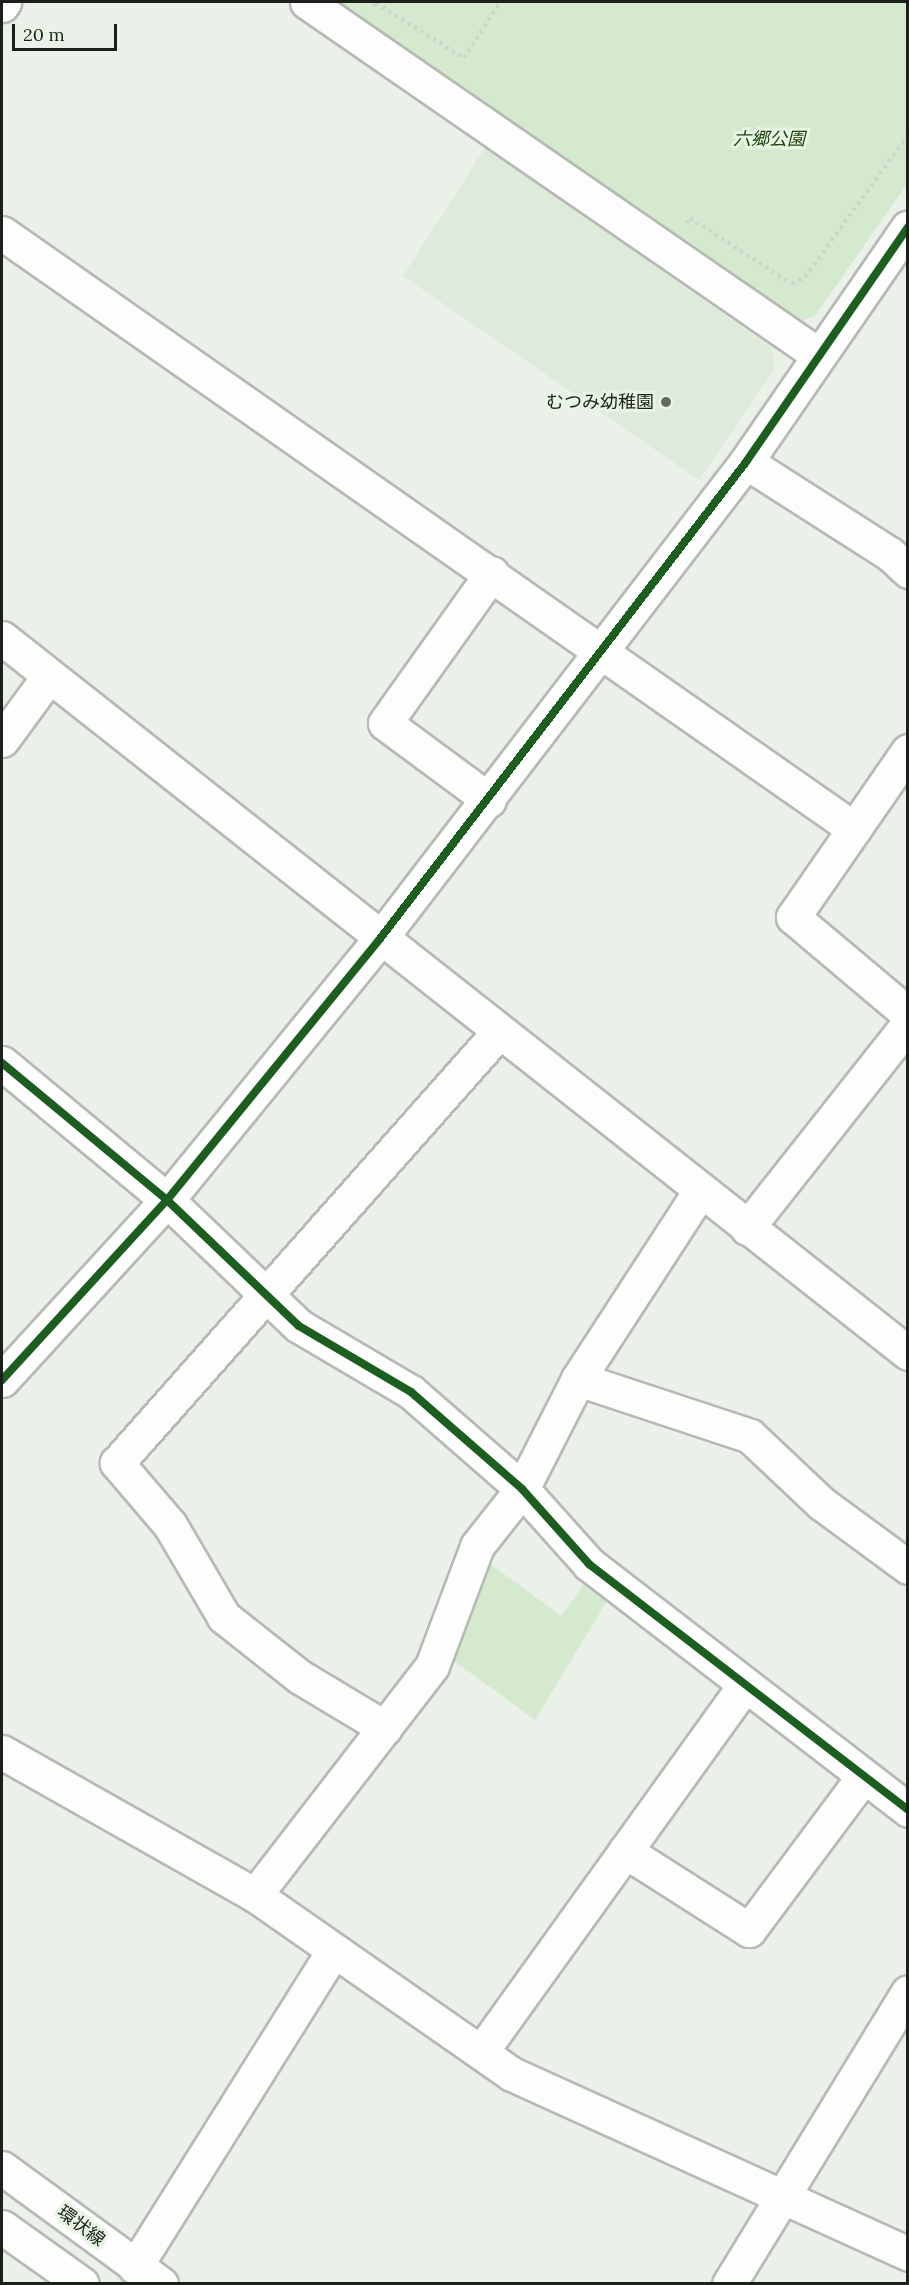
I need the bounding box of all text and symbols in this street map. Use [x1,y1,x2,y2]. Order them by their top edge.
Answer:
scale bar [15,12,120,50]
text: 20 m [23,23,65,46]
park label: 六郷公園 [733,128,805,150]
place label: むつみ幼稚園 [546,391,654,413]
marker: むつみ幼稚園 [659,395,673,409]
street label: 環状線 [53,2201,109,2251]

